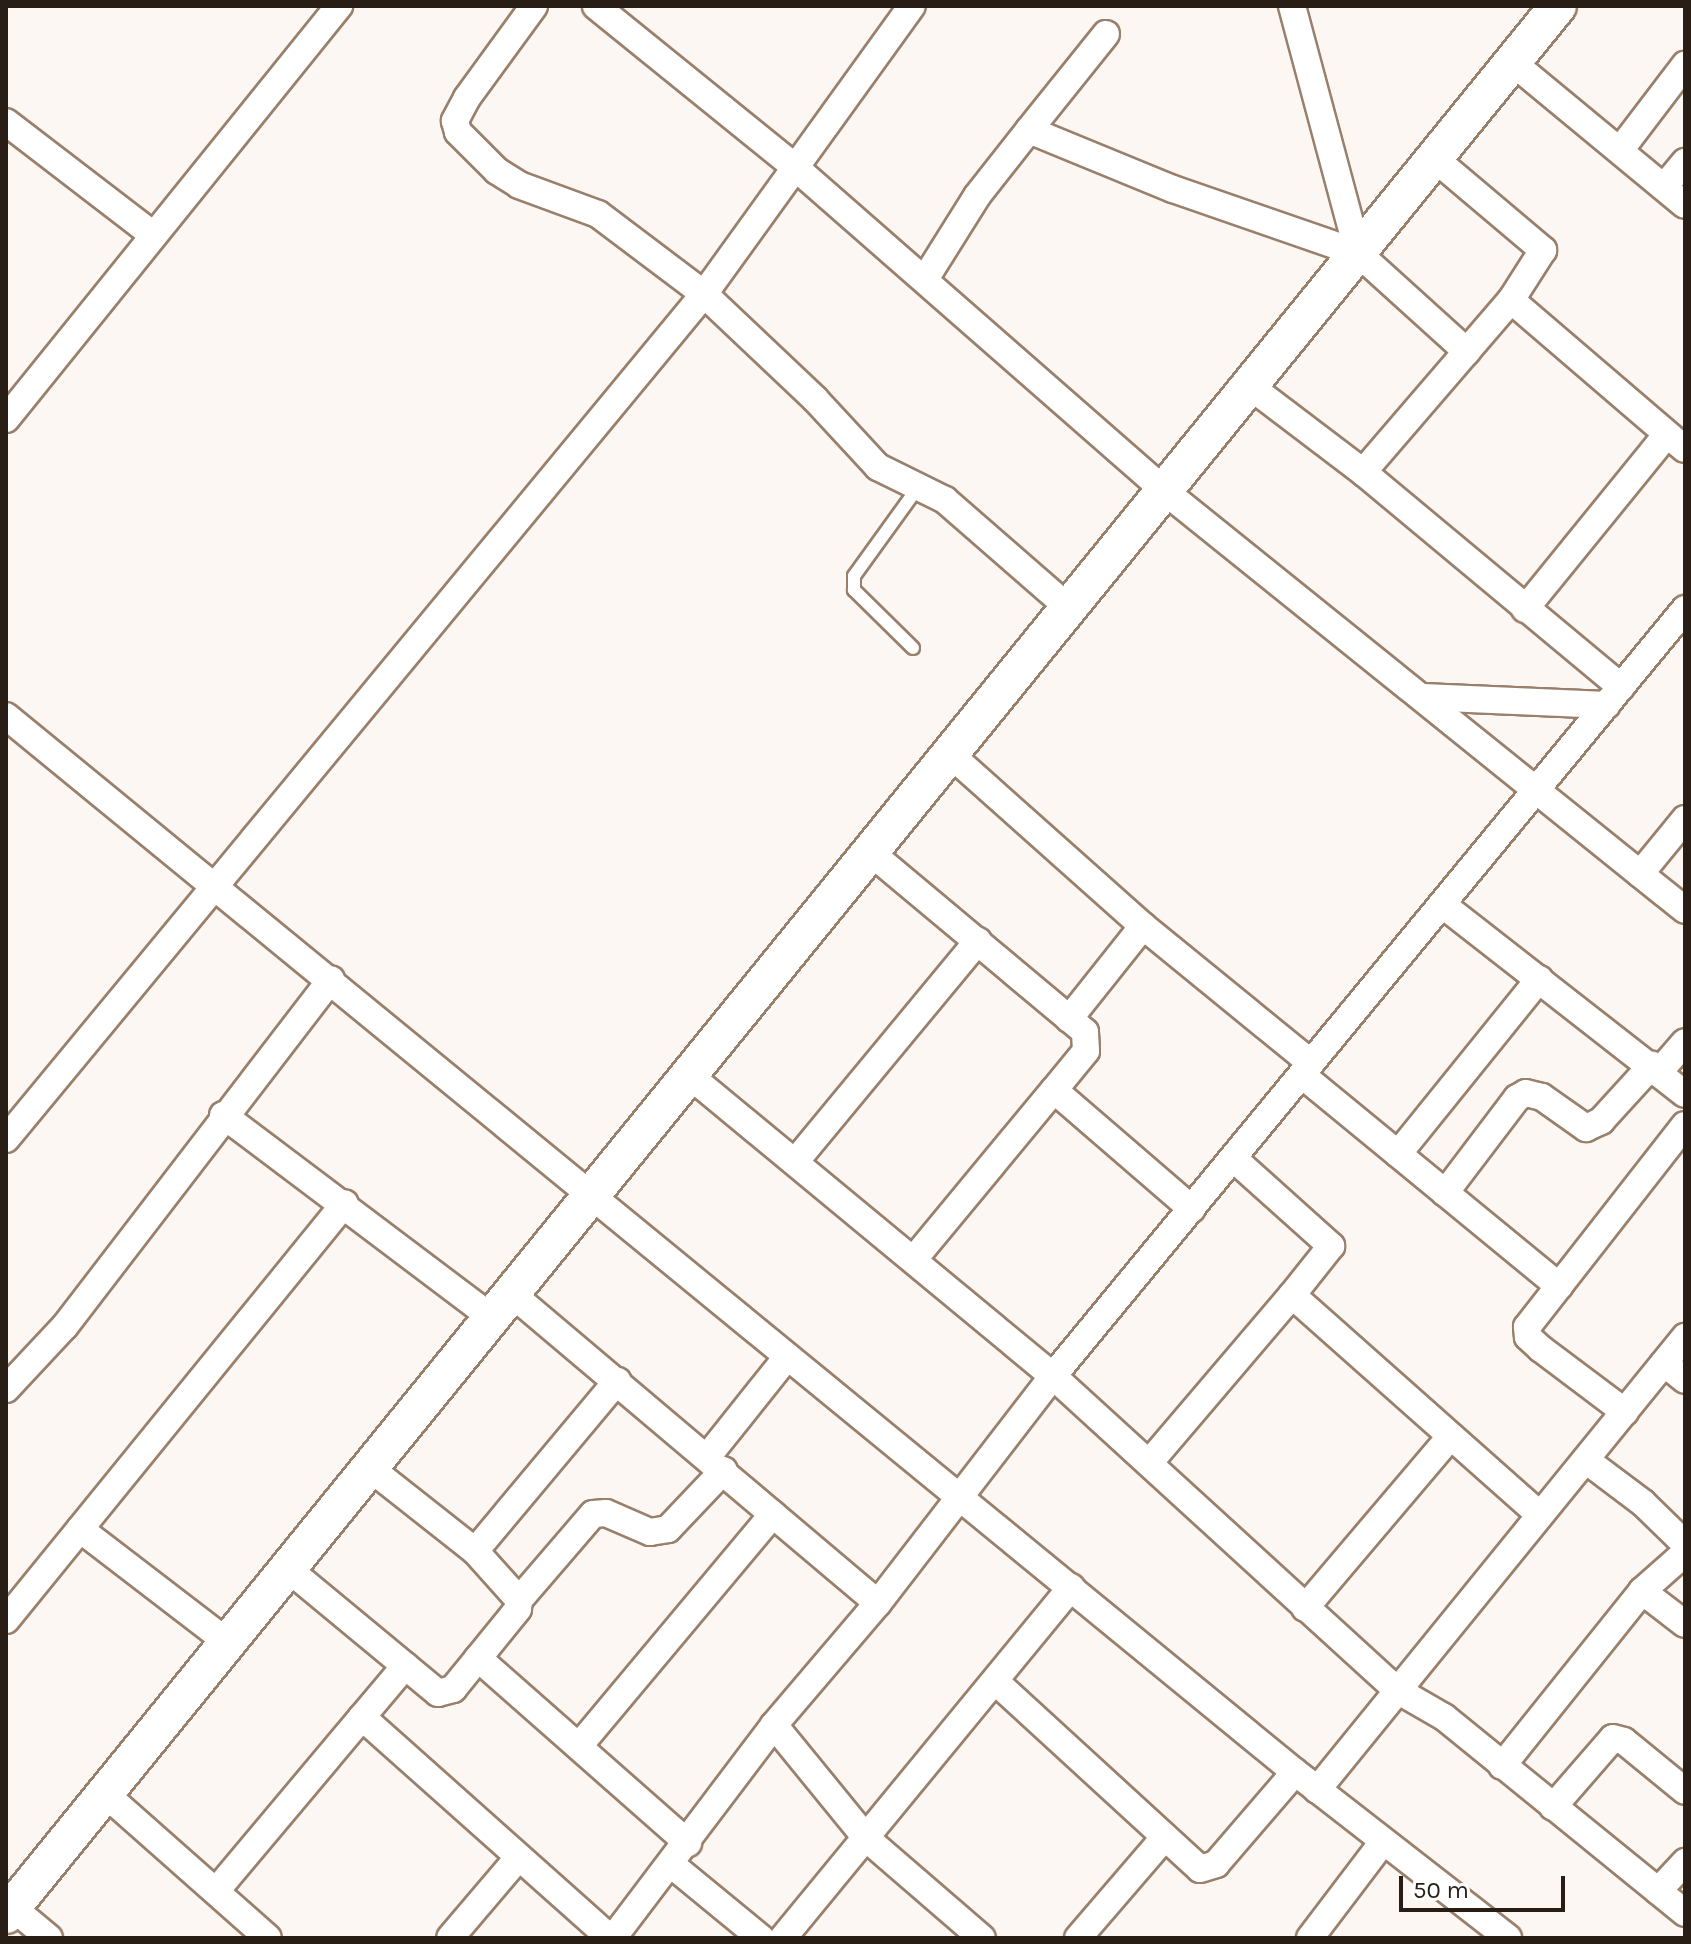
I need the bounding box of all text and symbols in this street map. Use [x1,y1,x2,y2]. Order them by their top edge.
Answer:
scale bar [1403,1860,1569,1910]
text: 50 m [1413,1876,1469,1904]

